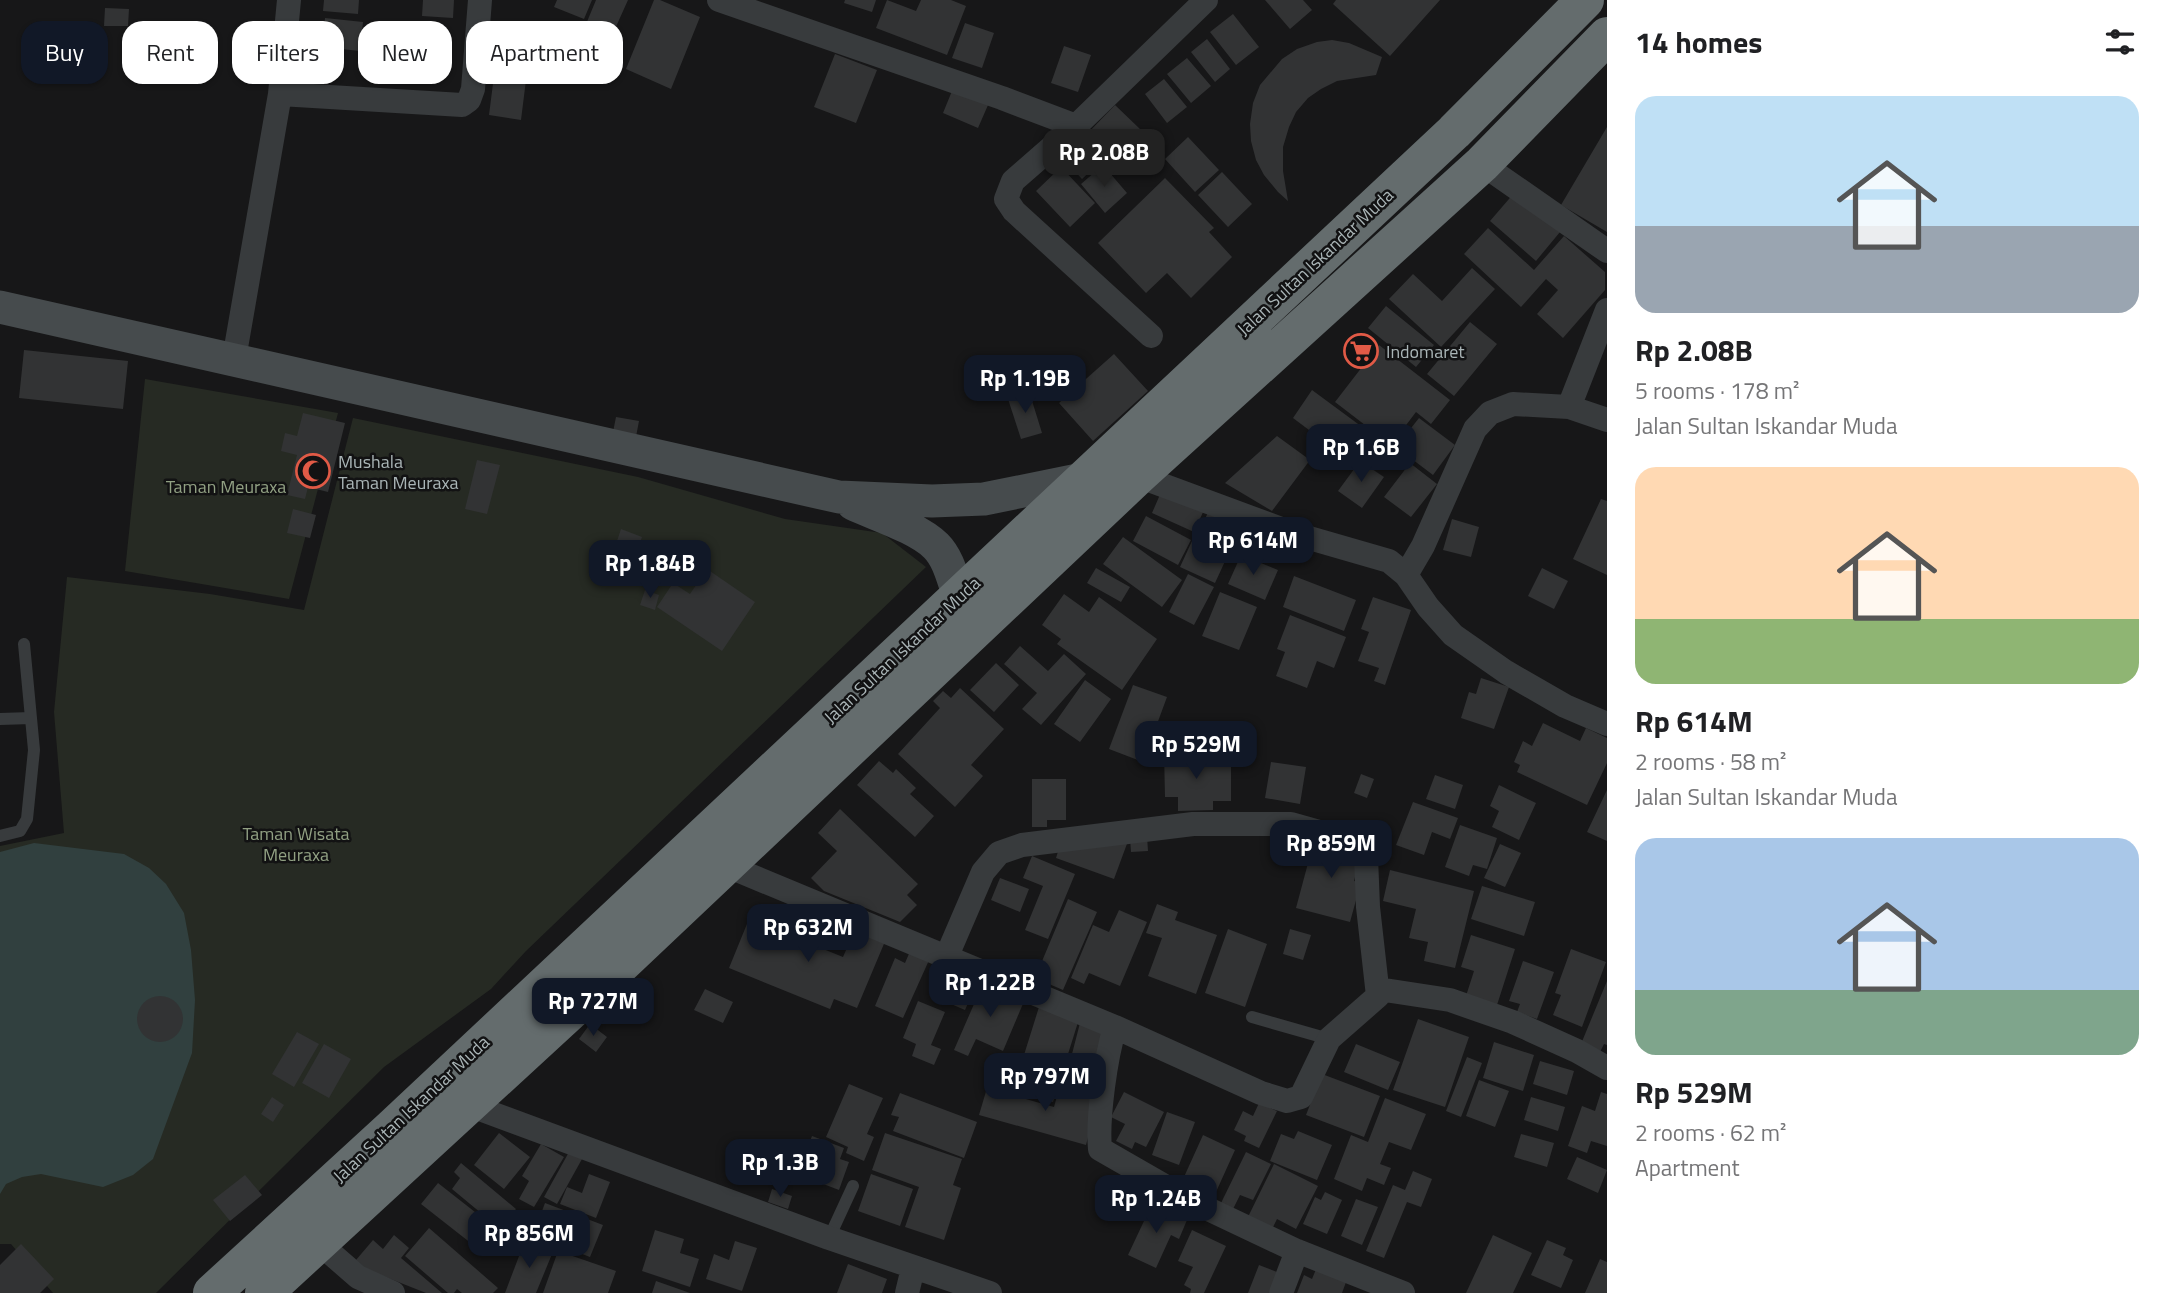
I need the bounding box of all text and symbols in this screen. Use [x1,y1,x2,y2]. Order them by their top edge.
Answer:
text: 14 homes [1635,19,1762,65]
chip: Buy [21,21,108,84]
chip: Rent [122,21,218,84]
chip: Filters [232,21,344,84]
chip: New [358,21,452,84]
chip: Apartment [466,21,623,84]
icon: filters [2101,23,2139,61]
pin: Rp 2.08B [1032,130,1176,189]
text: Rp 2.08B [1059,134,1149,169]
icon: home [1824,142,1950,268]
street label: Jalan Sultan Iskandar Muda [1231,182,1399,342]
text: Rp 2.08B [1635,327,1753,373]
supermarket icon: Indomaret [1342,332,1380,370]
place label: Indomaret [1386,338,1465,365]
pin: Rp 1.19B [953,356,1097,415]
text: Rp 1.19B [980,360,1070,395]
text: 5 rooms · 178 m² [1635,373,1799,408]
text: Jalan Sultan Iskandar Muda [1635,408,1898,443]
pin: Rp 1.6B [1296,424,1426,484]
text: Rp 1.6B [1322,429,1400,464]
place label: Mushala Taman Meuraxa [338,448,459,496]
mosque icon: Mushala Taman Meuraxa [294,452,332,490]
park label: Taman Meuraxa [166,473,286,500]
icon: home [1824,513,1950,639]
pin: Rp 614M [1188,518,1318,577]
text: Rp 614M [1208,522,1298,557]
pin: Rp 1.84B [578,540,722,600]
text: Rp 1.84B [605,545,695,580]
street label: Jalan Sultan Iskandar Muda [818,570,986,730]
text: Rp 614M [1635,698,1753,744]
pin: Rp 529M [1131,722,1261,781]
text: Rp 529M [1151,726,1241,761]
text: 2 rooms · 58 m² [1635,744,1786,779]
text: Jalan Sultan Iskandar Muda [1635,779,1898,814]
park label: Taman Wisata Meuraxa [242,820,350,868]
pin: Rp 859M [1266,820,1396,880]
text: Rp 859M [1286,825,1376,860]
icon: home [1824,884,1950,1010]
pin: Rp 632M [743,904,873,964]
text: Rp 632M [763,909,853,944]
pin: Rp 1.22B [918,960,1062,1019]
text: Rp 1.22B [945,964,1035,999]
pin: Rp 727M [528,978,658,1038]
text: Rp 727M [548,983,638,1018]
street label: Jalan Sultan Iskandar Muda [327,1029,495,1189]
pin: Rp 797M [980,1054,1110,1113]
text: Rp 797M [1000,1058,1090,1093]
text: Rp 529M [1635,1069,1753,1115]
text: 2 rooms · 62 m² [1635,1115,1786,1150]
pin: Rp 1.3B [715,1140,845,1199]
text: Rp 1.3B [741,1144,819,1179]
text: Apartment [1635,1150,1740,1185]
pin: Rp 1.24B [1084,1176,1228,1235]
text: Rp 1.24B [1111,1180,1201,1215]
pin: Rp 856M [464,1210,594,1270]
text: Rp 856M [484,1215,574,1250]

